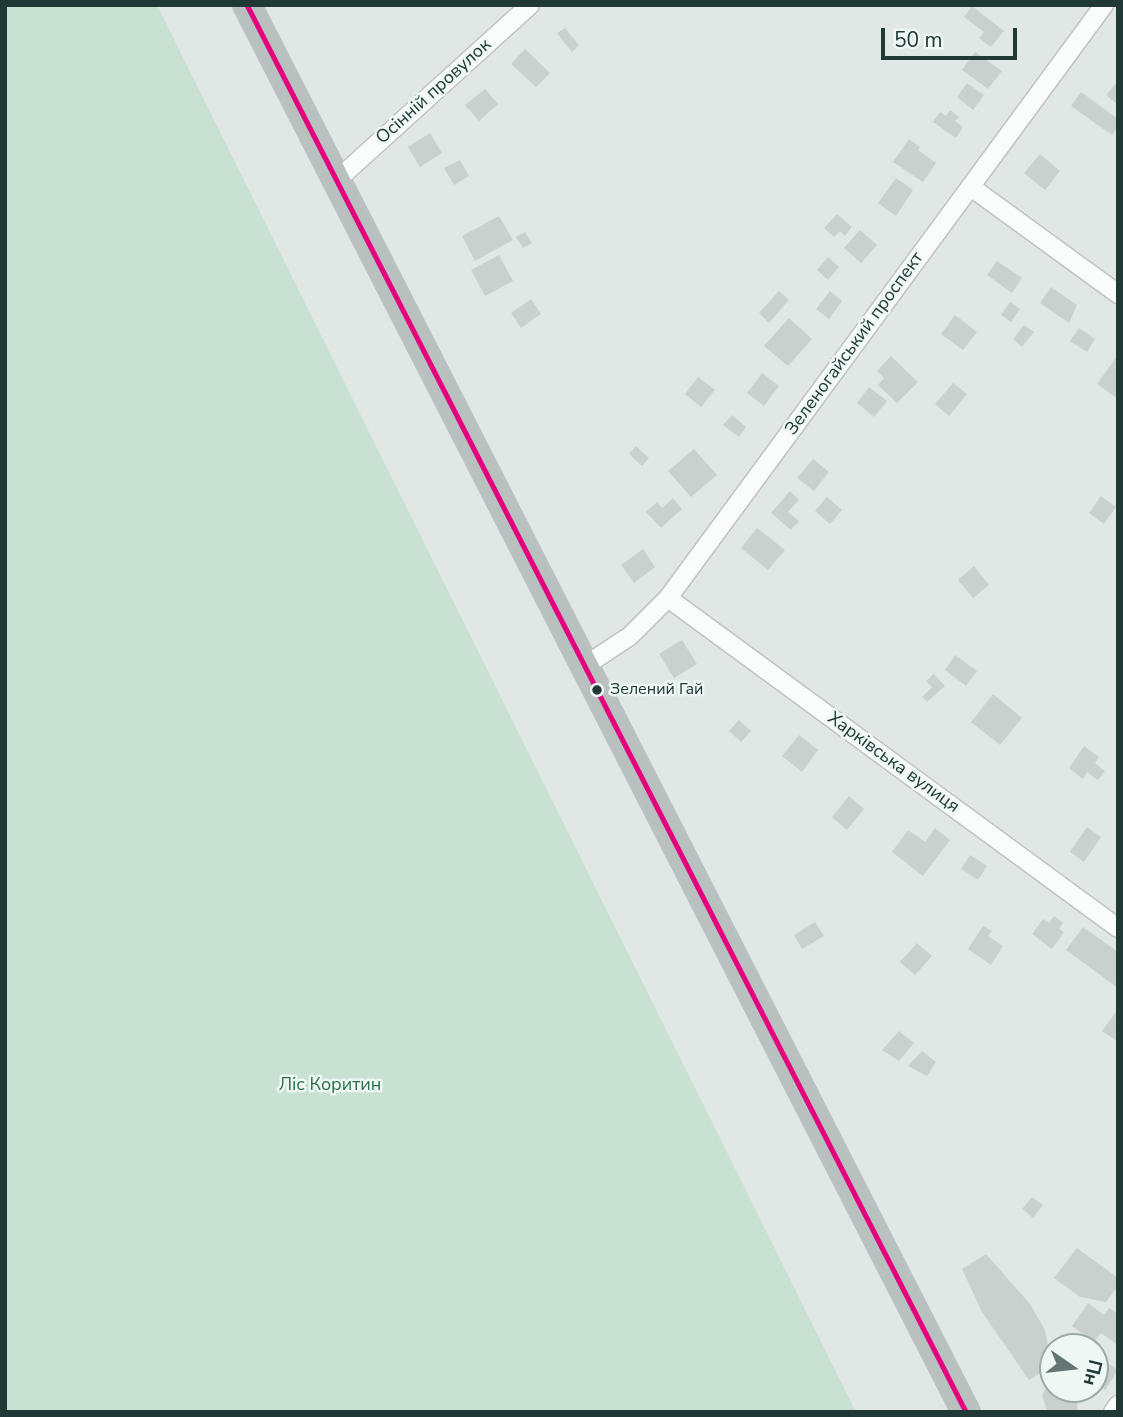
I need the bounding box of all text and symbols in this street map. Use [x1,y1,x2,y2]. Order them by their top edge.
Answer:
scale bar [885,14,1021,58]
text: 50 m [894,26,943,54]
street label: Осінній провулок [372,35,496,149]
street label: Зеленогайський проспект [781,248,929,440]
place label: Зелений Гай [610,680,703,700]
marker: Зелений Гай [590,683,604,697]
street label: Харківська вулиця [823,708,963,818]
park label: Ліс Коритин [279,1075,381,1097]
north arrow [1039,1333,1109,1403]
text: Пн [1077,1357,1108,1388]

